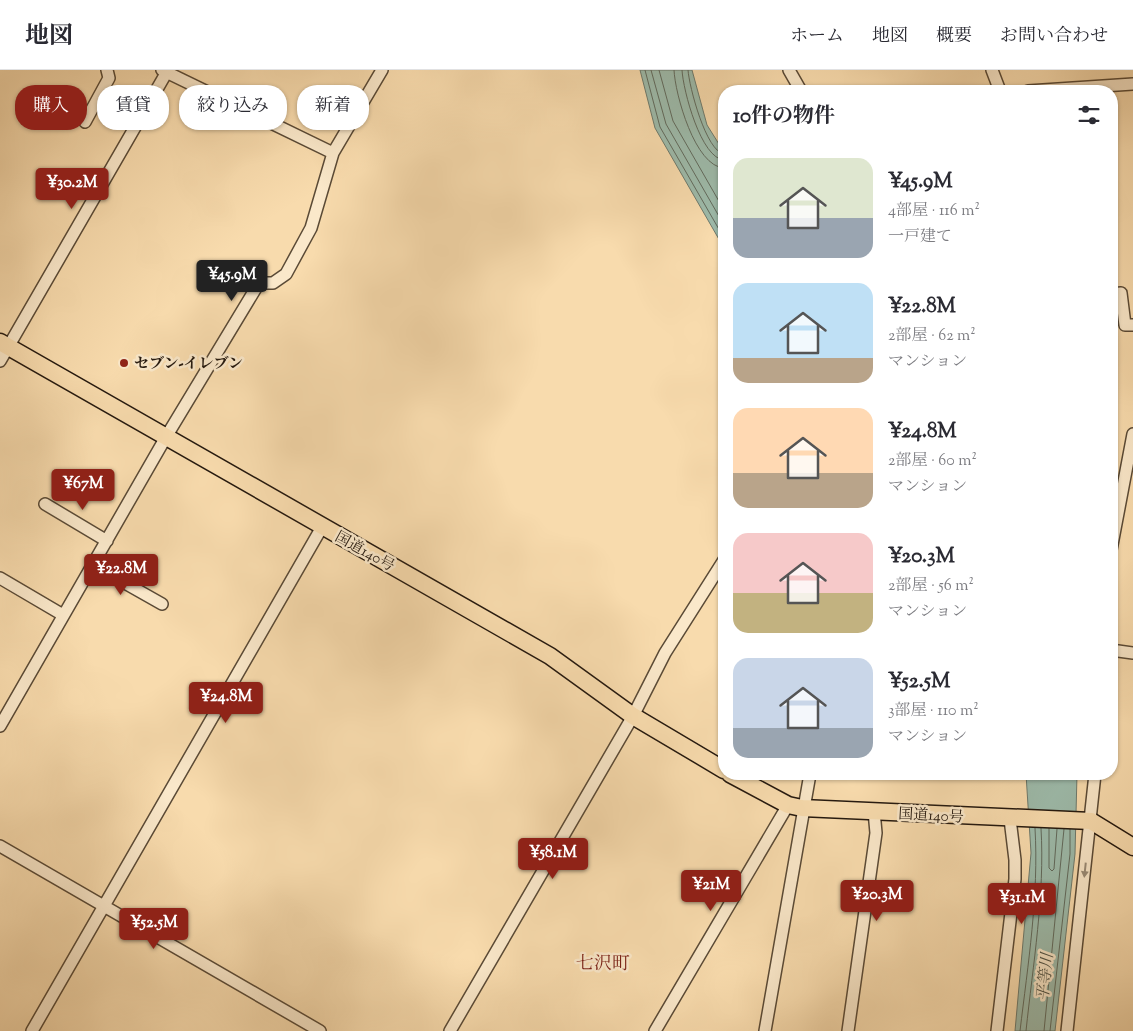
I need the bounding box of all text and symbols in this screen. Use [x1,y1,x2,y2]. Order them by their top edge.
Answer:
text: 地図 [25,20,73,54]
text: ホーム [790,24,844,50]
text: 地図 [872,24,908,50]
text: 概要 [936,24,972,50]
text: お問い合わせ [1000,24,1108,50]
chip: 購入 [15,85,87,130]
chip: 賃貸 [97,85,169,130]
chip: 絞り込み [179,85,287,130]
chip: 新着 [297,85,369,130]
icon: filters [1075,101,1103,129]
text: 10件の物件 [733,102,835,132]
text: ¥45.9M [888,167,952,197]
pin: ¥30.2M [31,168,113,210]
text: ¥30.2M [47,172,97,195]
icon: home [773,178,833,238]
text: 4部屋 · 116 m² [888,200,980,223]
text: 一戸建て [888,226,952,249]
pin: ¥45.9M [191,260,273,302]
text: ¥45.9M [207,264,257,287]
text: ¥22.8M [888,292,956,322]
icon: home [773,303,833,363]
text: 2部屋 · 62 m² [888,325,976,348]
text: マンション [888,351,967,374]
place label: セブン-イレブン [134,354,243,375]
marker: セブン-イレブン [118,357,130,369]
text: ¥24.8M [888,417,957,447]
icon: home [773,428,833,488]
text: 2部屋 · 60 m² [888,450,977,473]
pin: ¥67M [53,468,113,511]
text: ¥67M [62,473,104,496]
text: マンション [888,476,967,499]
street label: 国道140号 [331,527,398,577]
text: ¥20.3M [888,542,955,572]
icon: home [773,553,833,613]
pin: ¥22.8M [80,554,162,596]
text: ¥22.8M [95,558,147,581]
text: 2部屋 · 56 m² [888,575,974,598]
text: マンション [888,601,967,624]
text: ¥52.5M [888,667,950,697]
icon: home [773,678,833,738]
pin: ¥24.8M [185,682,267,724]
text: ¥24.8M [200,686,252,709]
text: 3部屋 · 110 m² [888,700,979,723]
text: マンション [888,726,967,749]
street label: 国道140号 [898,804,964,829]
pin: ¥58.1M [512,838,594,880]
text: ¥58.1M [529,842,577,865]
one-way arrow [1081,862,1089,878]
pin: ¥21M [681,870,741,912]
text: ¥21M [692,874,730,897]
pin: ¥20.3M [836,880,918,922]
pin: ¥31.1M [981,882,1063,925]
text: ¥20.3M [852,884,902,907]
text: ¥31.1M [999,887,1045,910]
pin: ¥52.5M [113,908,195,950]
text: ¥52.5M [130,912,178,935]
water label: 平等川 [1033,950,1061,1002]
district label: 七沢町 [576,952,630,978]

